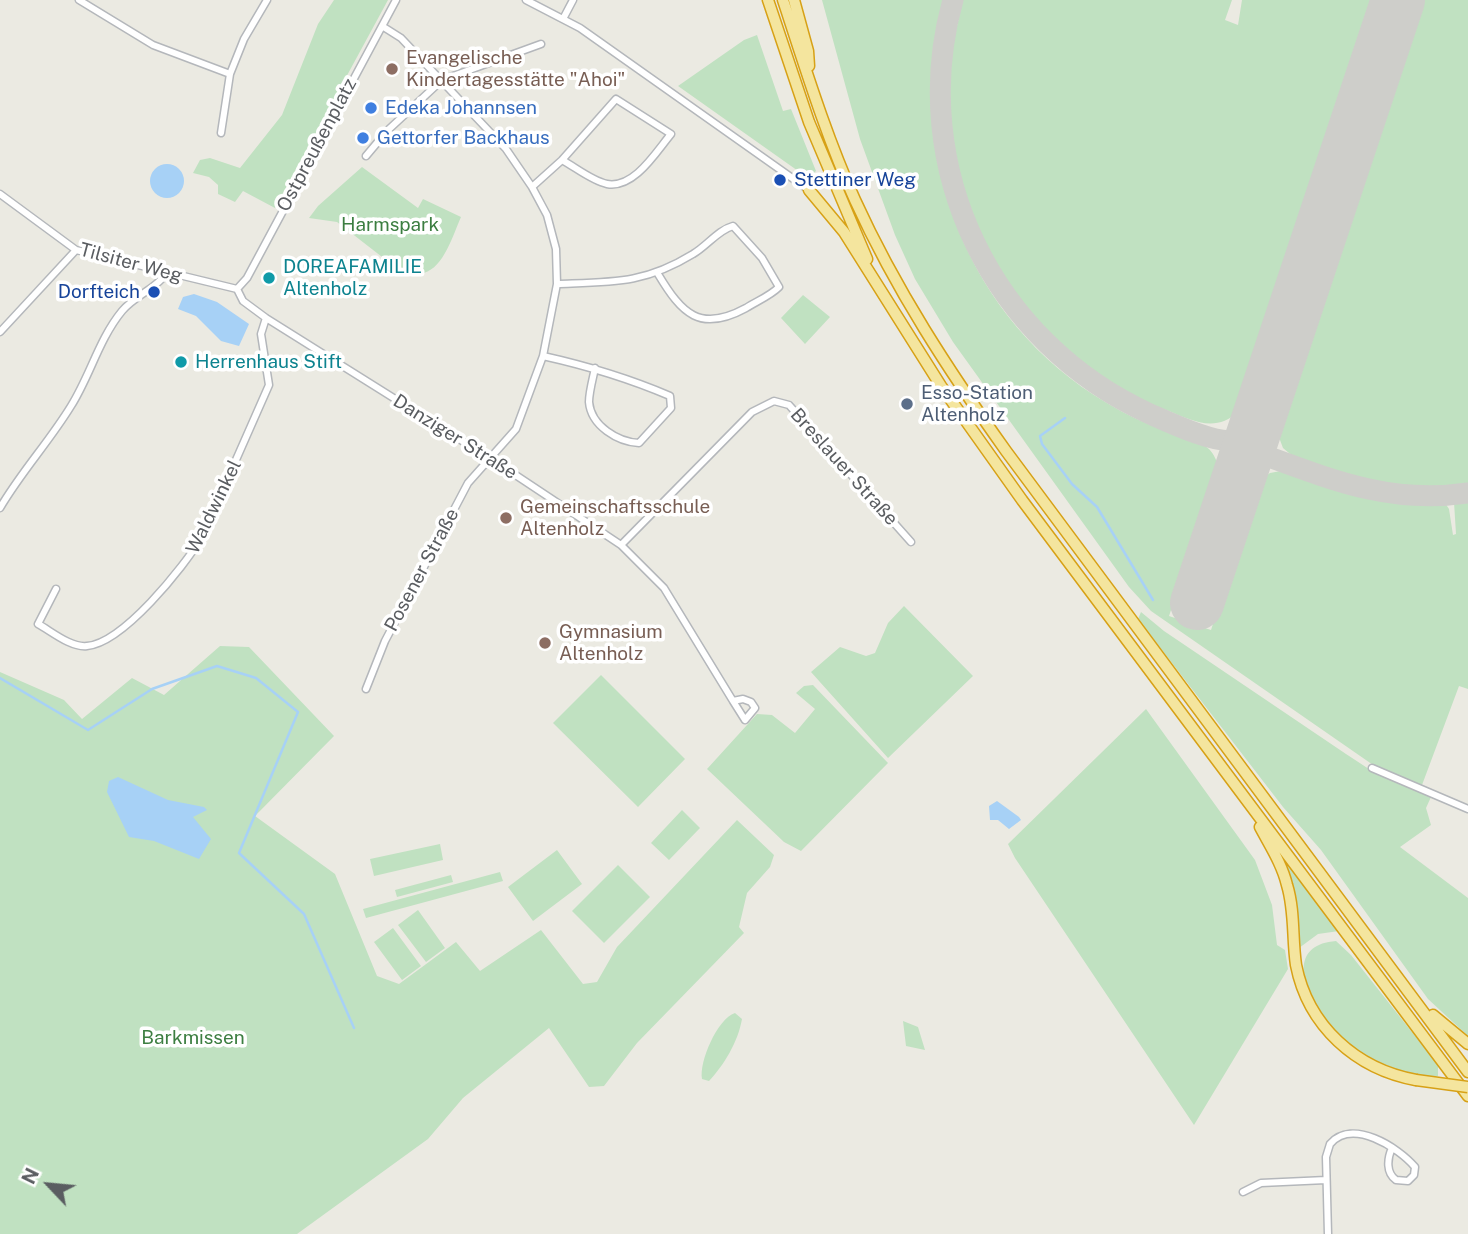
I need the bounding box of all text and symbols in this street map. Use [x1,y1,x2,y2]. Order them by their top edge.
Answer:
place label: Evangelische Kindertagesstätte "Ahoi" [406,47,625,91]
marker: Evangelische Kindertagesstätte "Ahoi" [384,61,400,77]
street label: Ostpreußenplatz [272,74,362,216]
place label: Edeka Johannsen [385,97,537,119]
marker: Edeka Johannsen [363,100,379,116]
place label: Gettorfer Backhaus [377,127,550,149]
marker: Gettorfer Backhaus [355,130,371,146]
place label: Stettiner Weg [794,169,916,191]
marker: Stettiner Weg [772,172,788,188]
park label: Harmspark [341,214,439,236]
street label: Tilsiter Weg [77,238,185,288]
place label: DOREAFAMILIE Altenholz [283,256,422,300]
marker: DOREAFAMILIE Altenholz [261,270,277,286]
place label: Dorfteich [58,281,140,303]
marker: Dorfteich [146,284,162,300]
place label: Herrenhaus Stift [195,351,342,373]
marker: Herrenhaus Stift [173,354,189,370]
place label: Esso-Station Altenholz [921,382,1033,426]
street label: Danziger Straße [389,390,521,484]
marker: Esso-Station Altenholz [899,396,915,412]
street label: Breslauer Straße [785,404,903,530]
street label: Waldwinkel [181,456,247,558]
place label: Gemeinschaftsschule Altenholz [520,496,710,540]
street label: Posener Straße [380,505,464,635]
marker: Gemeinschaftsschule Altenholz [498,510,514,526]
place label: Gymnasium Altenholz [559,621,663,665]
marker: Gymnasium Altenholz [537,635,553,651]
park label: Barkmissen [141,1027,245,1049]
north arrow [14,1150,84,1220]
text: N [17,1164,43,1187]

